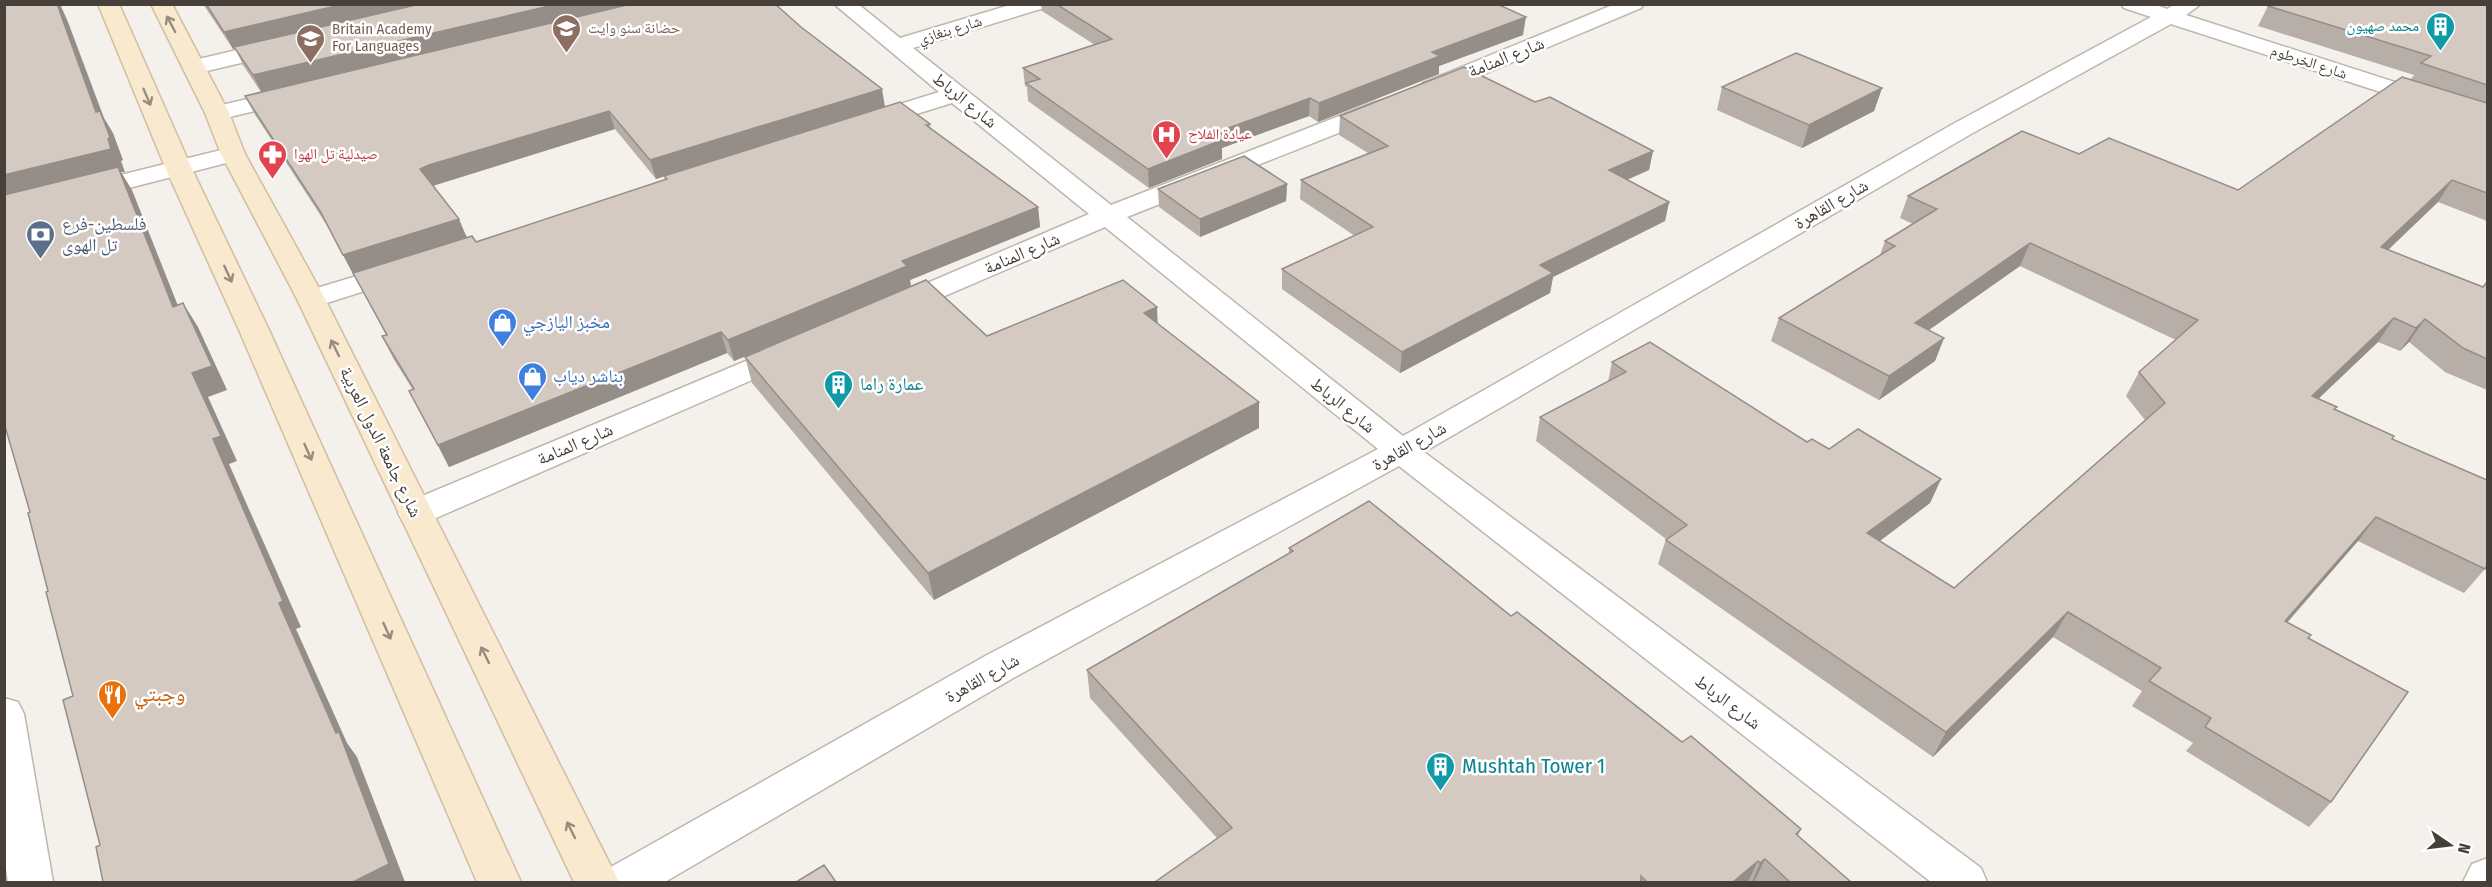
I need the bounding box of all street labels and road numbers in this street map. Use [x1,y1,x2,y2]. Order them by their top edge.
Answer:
street label: شارع بنغازي [916,12,985,51]
street label: شارع المنامة [1465,32,1547,82]
street label: شارع الخرطوم [2268,41,2350,84]
street label: شارع الرباط [928,67,1002,133]
street label: شارع القاهرة [1790,174,1872,234]
street label: شارع المنامة [981,227,1063,279]
street label: شارع جامعة الدول العربية [335,363,427,521]
street label: شارع الرباط [1306,372,1380,438]
street label: شارع القاهرة [1368,417,1450,475]
street label: شارع المنامة [534,418,616,470]
street label: شارع القاهرة [941,649,1023,707]
street label: شارع الرباط [1691,670,1765,734]

